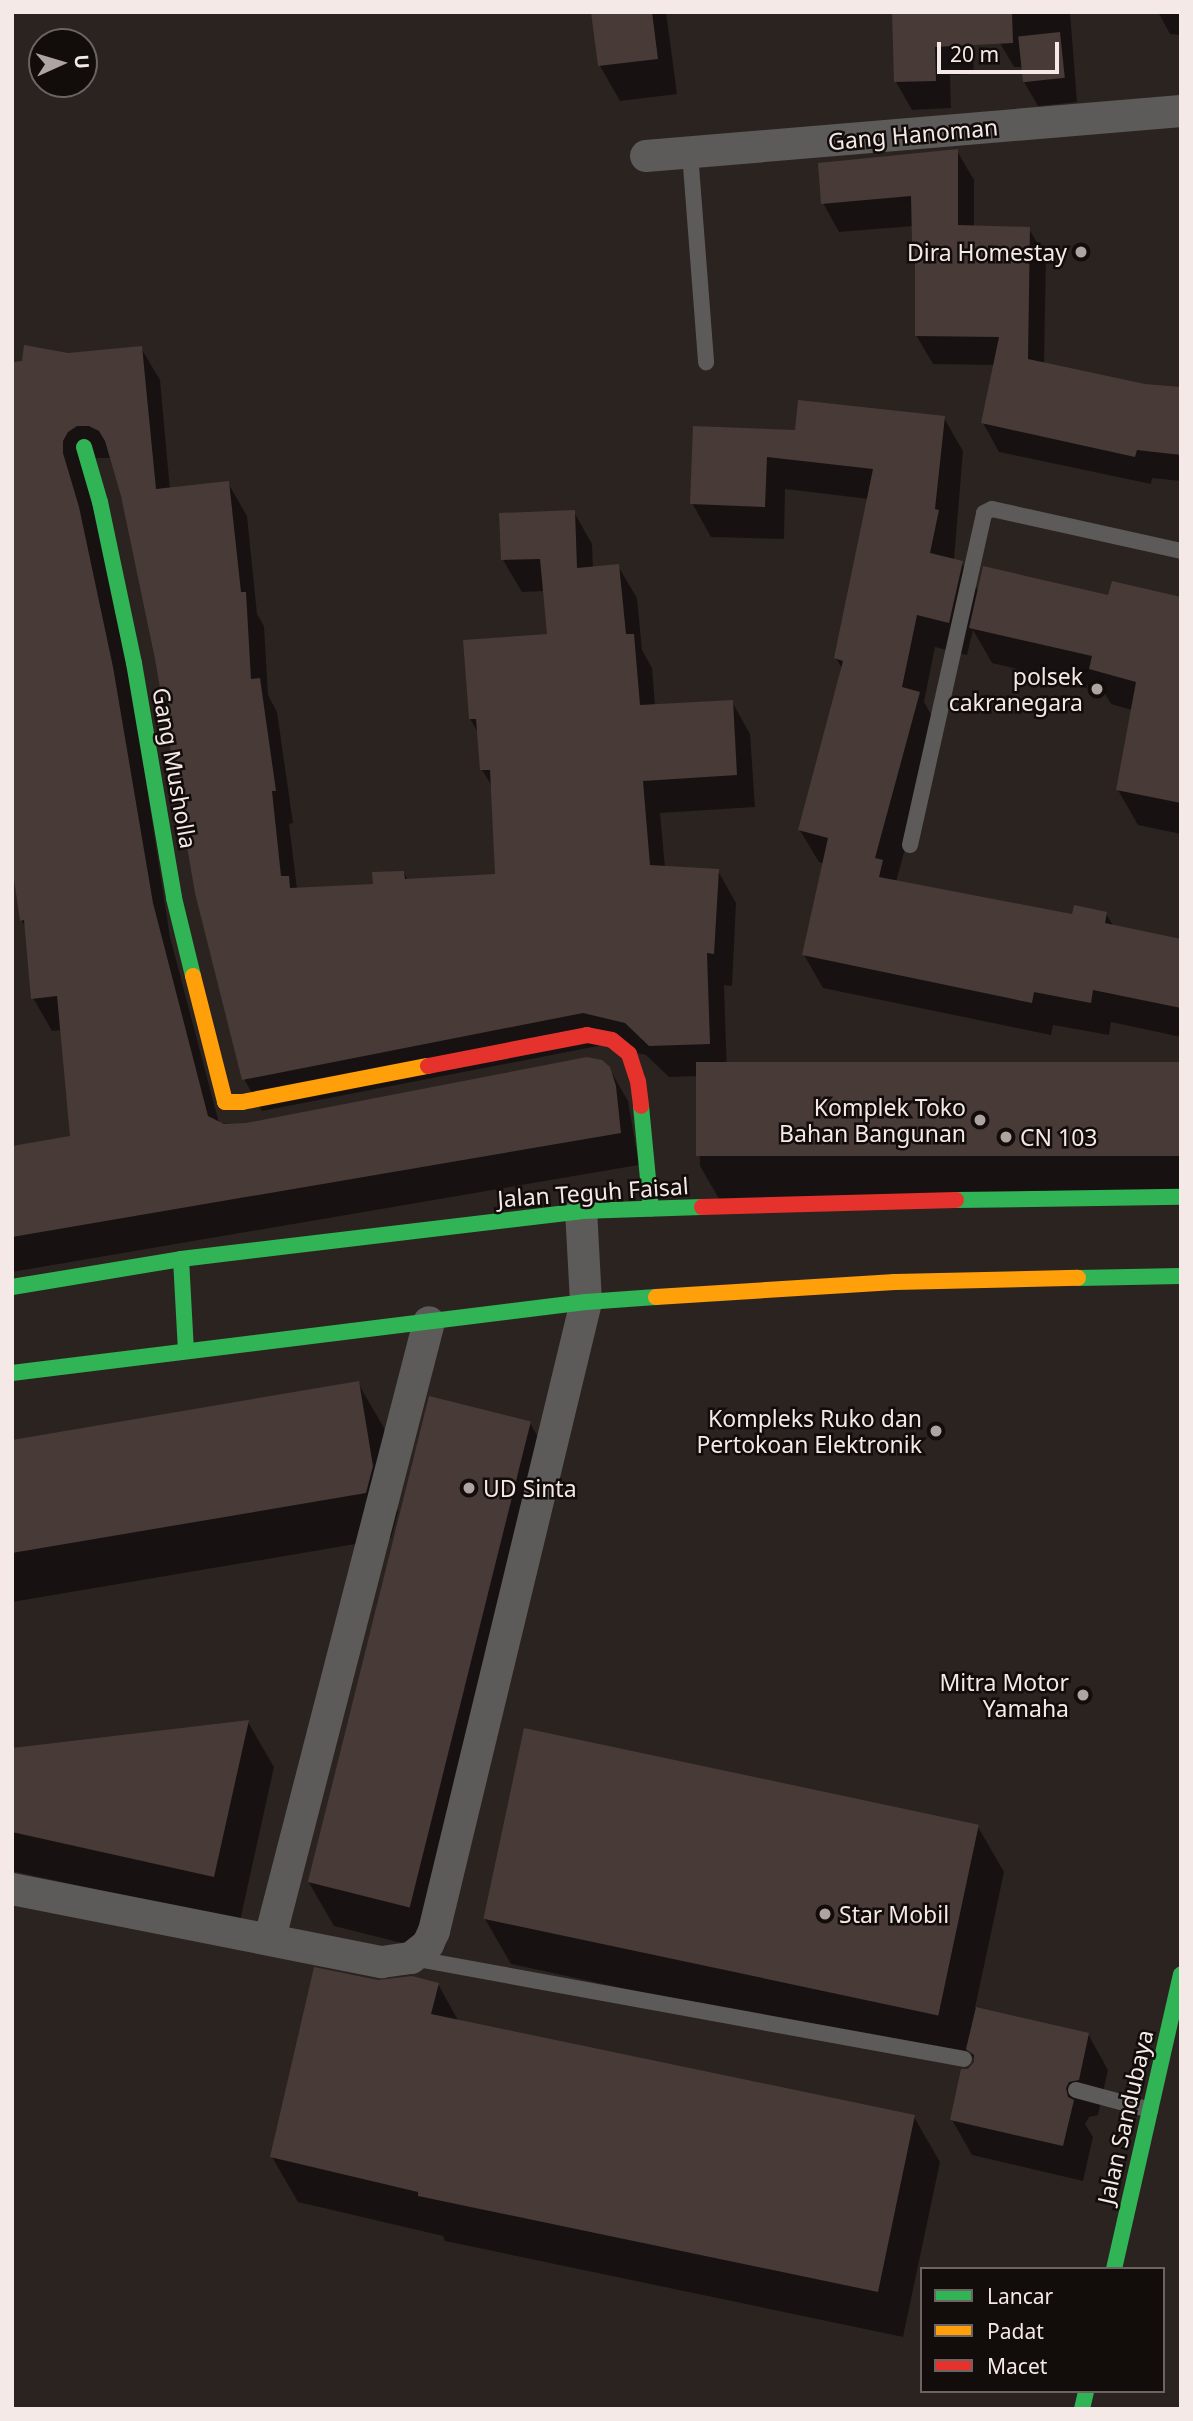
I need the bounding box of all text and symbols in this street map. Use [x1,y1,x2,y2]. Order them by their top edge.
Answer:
north arrow [28,28,98,98]
scale bar [941,28,1064,72]
text: 20 m [950,40,999,68]
text: U [68,54,95,70]
street label: Gang Hanoman [827,113,999,155]
place label: Dira Homestay [907,238,1067,266]
marker: Dira Homestay [1073,244,1089,260]
place label: polsek cakranegara [949,662,1083,716]
marker: polsek cakranegara [1089,681,1105,697]
street label: Gang Musholla [147,685,203,851]
place label: Komplek Toko Bahan Bangunan [779,1093,966,1147]
marker: Komplek Toko Bahan Bangunan [972,1112,988,1128]
place label: CN 103 [1020,1123,1097,1151]
marker: CN 103 [998,1129,1014,1145]
street label: Jalan Teguh Faisal [496,1172,690,1212]
place label: Kompleks Ruko dan Pertokoan Elektronik [696,1404,922,1458]
marker: Kompleks Ruko dan Pertokoan Elektronik [928,1423,944,1439]
place label: UD Sinta [483,1474,577,1502]
marker: UD Sinta [461,1480,477,1496]
place label: Mitra Motor Yamaha [939,1668,1069,1722]
marker: Mitra Motor Yamaha [1075,1687,1091,1703]
place label: Star Mobil [839,1900,949,1928]
marker: Star Mobil [817,1906,833,1922]
street label: Jalan Sandubaya [1092,2027,1158,2207]
legend [920,2267,1165,2393]
text: Lancar [987,2282,1053,2310]
text: Padat [987,2317,1044,2345]
text: Macet [987,2352,1047,2380]

